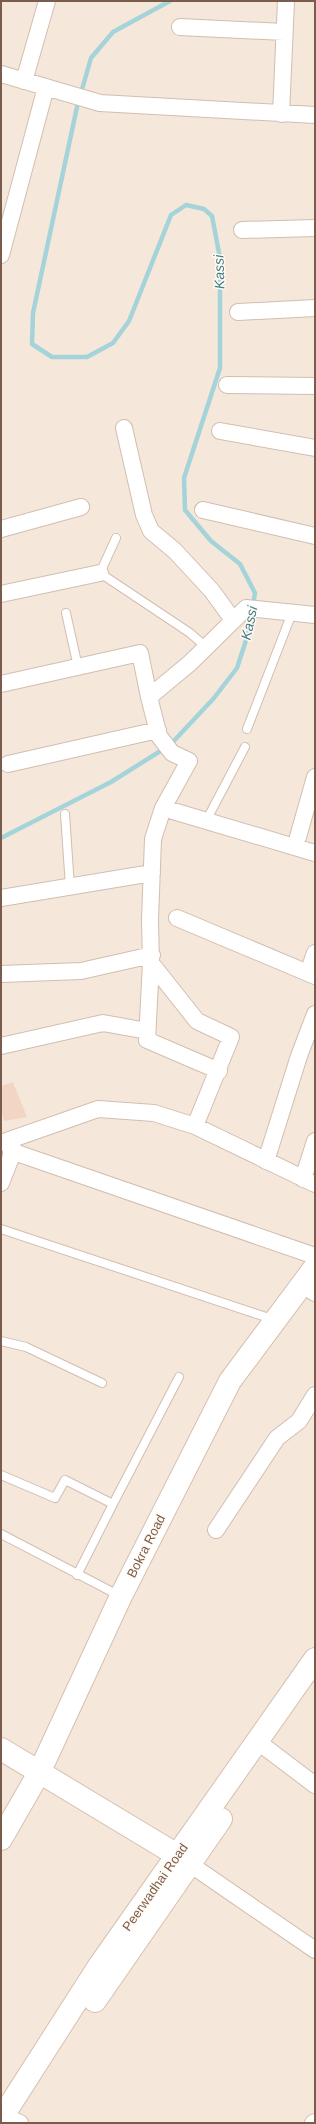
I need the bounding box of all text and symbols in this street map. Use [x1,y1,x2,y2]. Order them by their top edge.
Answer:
water label: Kassi [210,254,228,289]
water label: Kassi [238,604,261,641]
street label: Bokra Road [124,1512,168,1580]
street label: Peerwadhai Road [119,1840,191,1934]

